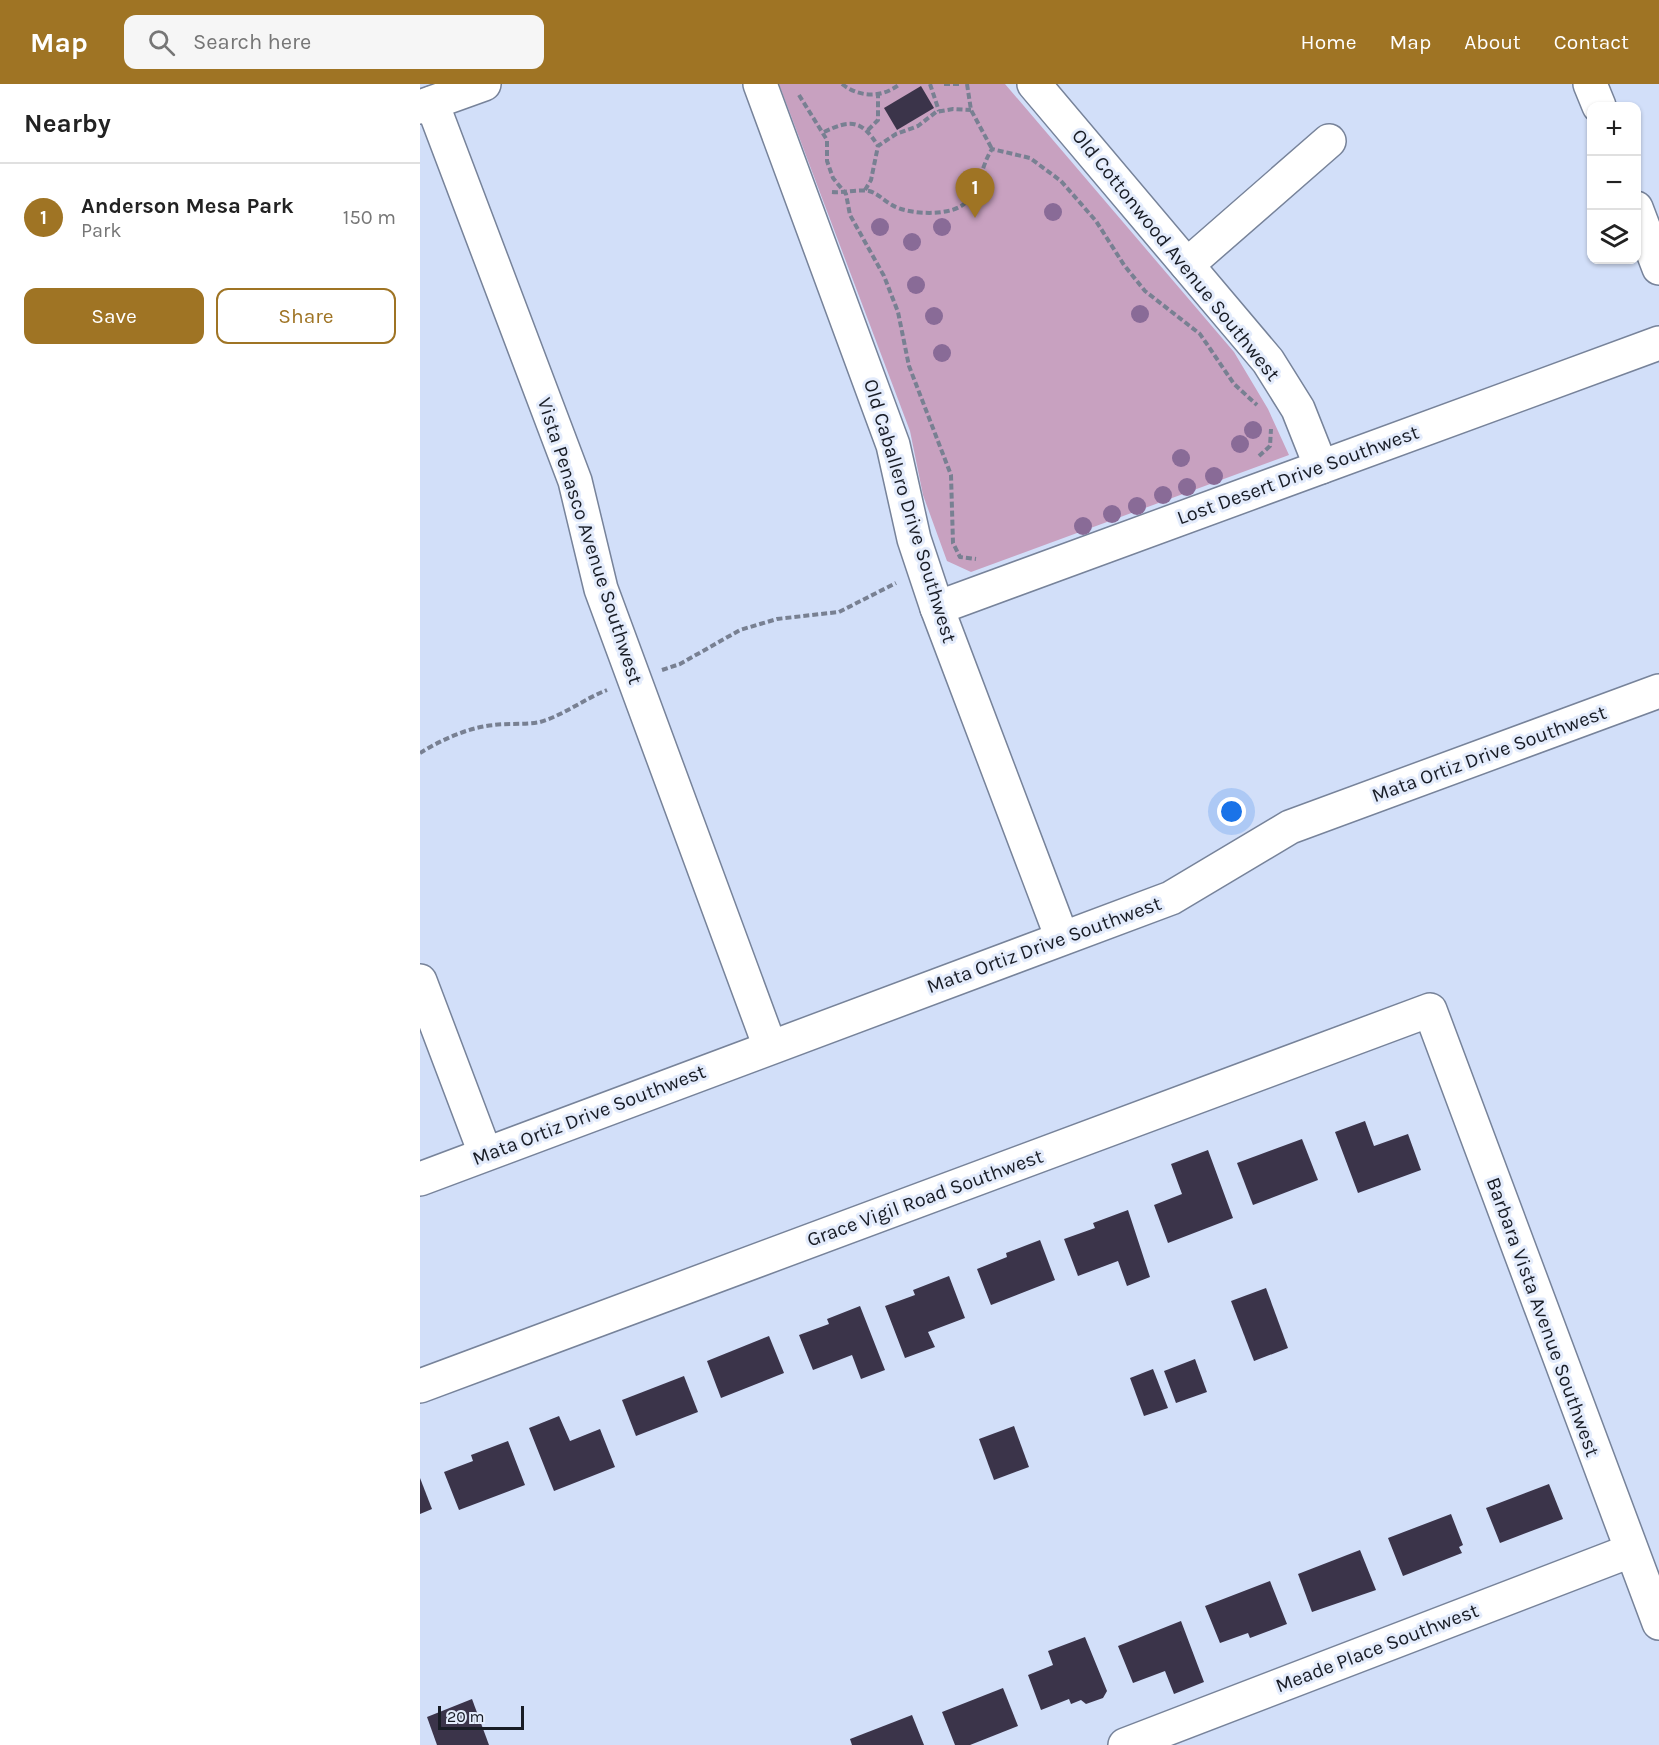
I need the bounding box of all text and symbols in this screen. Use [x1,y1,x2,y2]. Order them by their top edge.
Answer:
search box [124,15,544,69]
text: Map [30,26,88,59]
icon: search [145,26,178,59]
text: Search here [193,29,311,55]
text: Home [1301,30,1357,54]
text: Map [1390,30,1431,54]
text: About [1464,30,1521,54]
text: Contact [1554,30,1629,54]
map controls [1587,102,1641,264]
button: + [1587,102,1641,156]
text: Nearby [24,108,111,139]
street label: Old Cottonwood Avenue Southwest [1067,124,1285,386]
button: − [1587,156,1641,210]
pin: 1 [956,168,994,218]
text: Anderson Mesa Park [81,193,294,219]
text: 1 [40,206,47,229]
text: 150 m [343,206,396,229]
button: layers [1587,210,1641,264]
text: Park [81,219,122,242]
button: Save [24,288,204,344]
button: Share [216,288,396,344]
street label: Old Caballero Drive Southwest [859,376,961,646]
street label: Vista Penasco Avenue Southwest [533,395,647,688]
street label: Lost Desert Drive Southwest [1174,420,1423,530]
street label: Mata Ortiz Drive Southwest [1369,701,1610,807]
your location [1217,797,1246,826]
street label: Mata Ortiz Drive Southwest [924,892,1165,998]
street label: Mata Ortiz Drive Southwest [469,1060,709,1170]
street label: Grace Vigil Road Southwest [804,1144,1047,1251]
street label: Barbara Vista Avenue Southwest [1482,1174,1605,1460]
street label: Meade Place Southwest [1272,1598,1482,1697]
scale bar [438,1703,524,1730]
text: 20 m [447,1707,485,1726]

